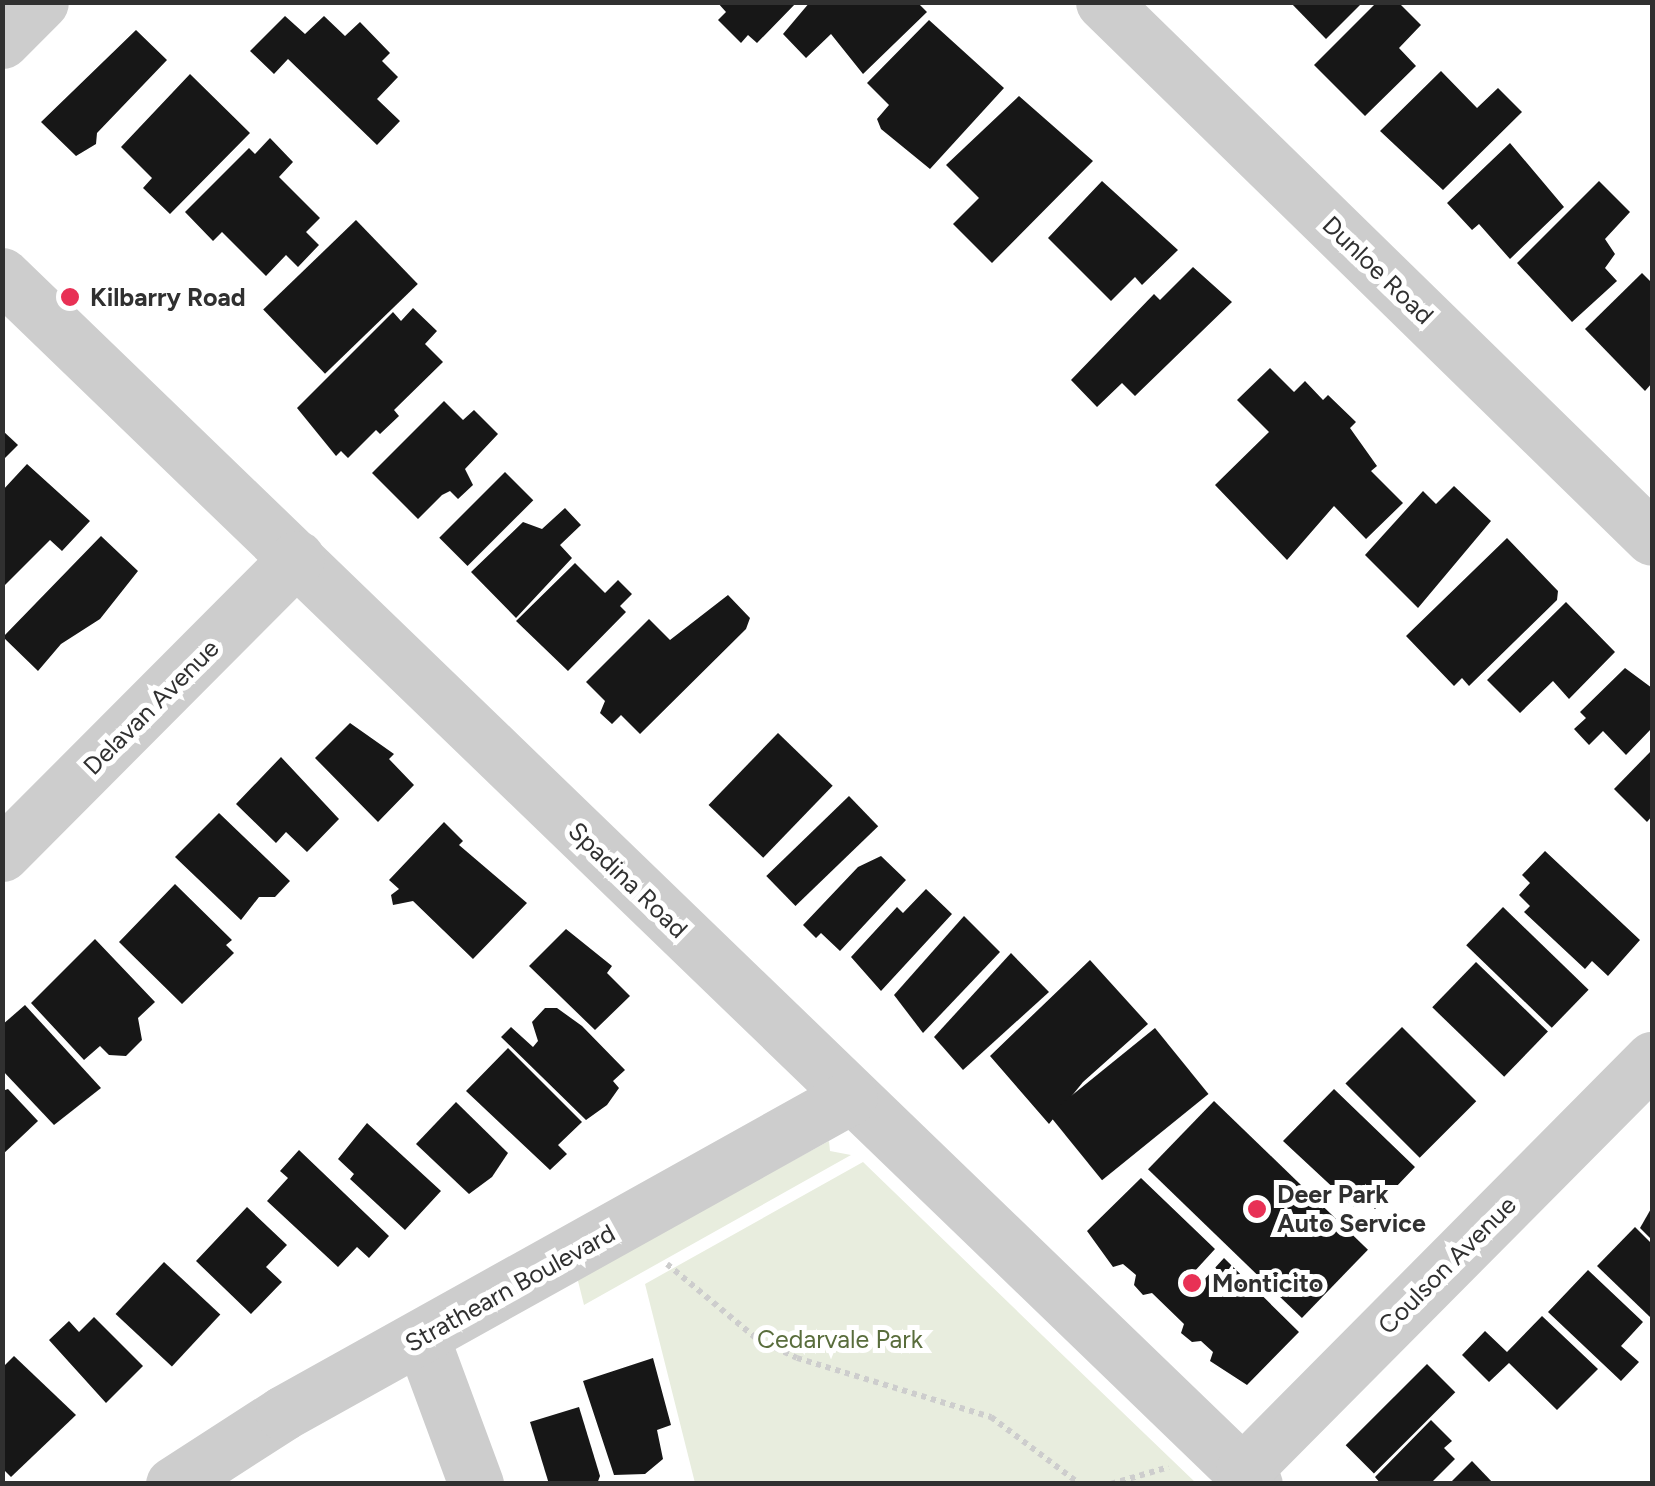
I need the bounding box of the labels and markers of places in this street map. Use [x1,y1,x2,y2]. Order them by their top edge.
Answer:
place label: Kilbarry Road [90,282,246,312]
marker: Kilbarry Road [59,286,81,308]
place label: Deer Park Auto Service [1277,1180,1426,1239]
marker: Deer Park Auto Service [1246,1198,1268,1220]
place label: Monticito [1212,1268,1323,1298]
marker: Monticito [1181,1272,1203,1294]

